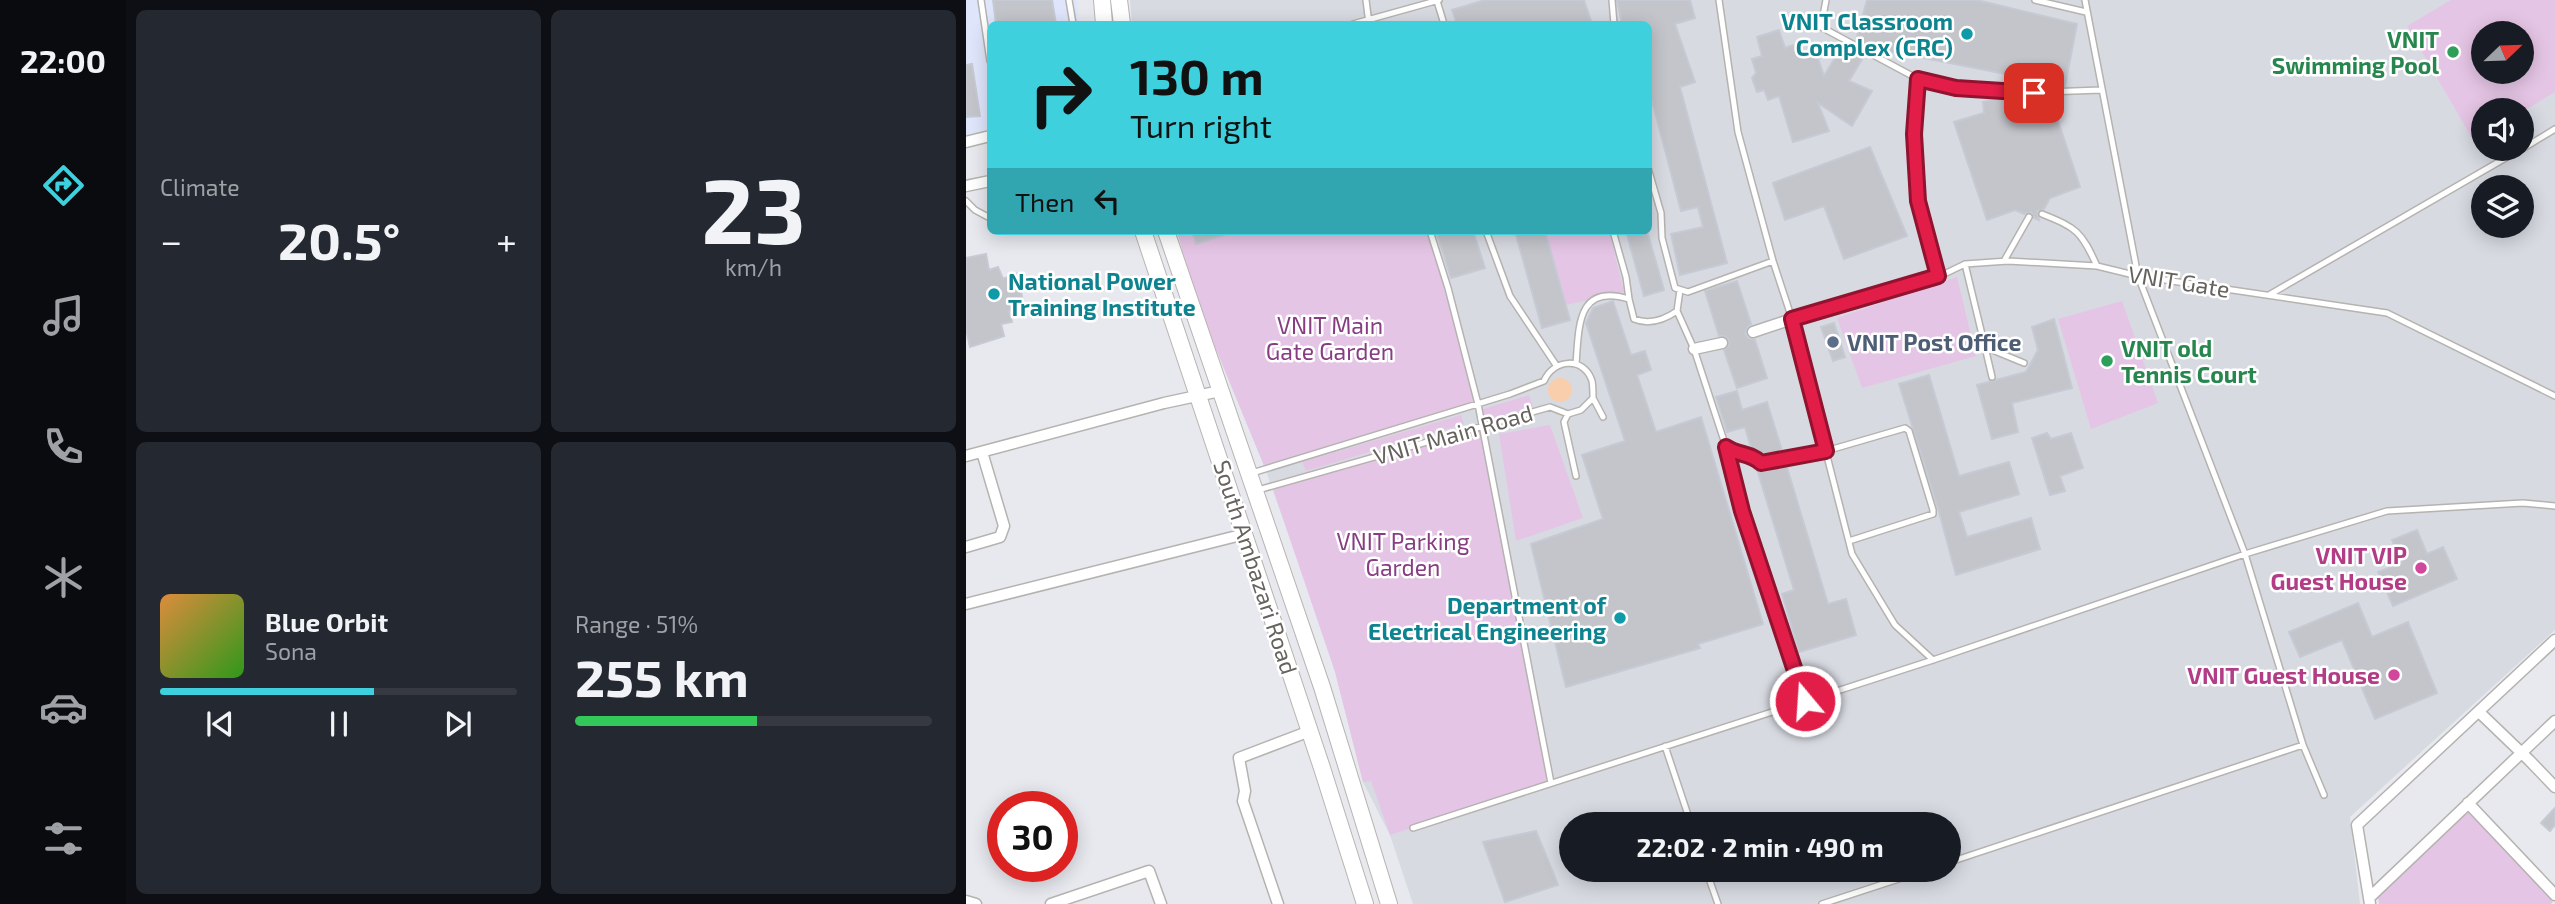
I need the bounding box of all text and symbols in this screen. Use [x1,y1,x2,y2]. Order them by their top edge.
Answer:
place label: VNIT Classroom Complex (CRC) [1781,7,1953,61]
north arrow [2471,21,2534,84]
map controls [2471,21,2534,238]
place label: VNIT Swimming Pool [2272,25,2439,79]
marker: VNIT Classroom Complex (CRC) [1959,26,1975,42]
text: 22:00 [20,41,106,79]
marker: VNIT Swimming Pool [2445,44,2461,60]
text: 130 m [1130,46,1264,105]
icon: right [1015,49,1106,140]
pin [2004,63,2064,123]
icon: arrive [2015,74,2053,112]
button: sound [2471,98,2534,161]
text: Turn right [1130,106,1272,144]
text: 23 [701,153,806,262]
icon: directions [39,161,88,210]
text: Climate [160,173,240,201]
button: layers [2471,175,2534,238]
icon: left [1088,182,1126,220]
text: Then [1015,186,1074,217]
text: 20.5° [278,208,400,270]
text: − [160,217,182,263]
text: + [496,217,517,263]
text: km/h [725,253,782,281]
street label: VNIT Gate [2126,259,2232,303]
place label: National Power Training Institute [1008,267,1196,321]
marker: National Power Training Institute [986,286,1002,302]
icon: music [39,291,88,340]
park label: VNIT Main Gate Garden [1266,311,1394,365]
place label: VNIT Post Office [1847,328,2021,356]
marker: VNIT Post Office [1825,334,1841,350]
place label: VNIT old Tennis Court [2121,334,2257,388]
marker: VNIT old Tennis Court [2099,353,2115,369]
street label: VNIT Main Road [1370,398,1536,470]
icon: phone [39,422,88,471]
street label: South Ambazari Road [1208,456,1304,678]
park label: VNIT Parking Garden [1336,527,1470,581]
place label: VNIT VIP Guest House [2271,541,2407,595]
icon: climate [39,553,88,602]
marker: VNIT VIP Guest House [2413,560,2429,576]
place label: Department of Electrical Engineering [1368,591,1607,645]
text: Blue Orbit [265,606,388,637]
text: Range · 51% [575,610,698,638]
marker: Department of Electrical Engineering [1612,610,1628,626]
text: Sona [265,637,317,665]
text: 255 km [575,645,749,707]
place label: VNIT Guest House [2187,661,2380,689]
position arrow [1768,664,1842,738]
marker: VNIT Guest House [2386,667,2402,683]
icon: car [39,683,88,732]
icon: previous [201,705,239,743]
icon: pause [320,705,358,743]
icon: next [439,705,477,743]
speed limit sign: 30 [987,791,1078,882]
icon: filters [39,814,88,863]
text: 22:02 · 2 min · 490 m [1636,831,1884,862]

